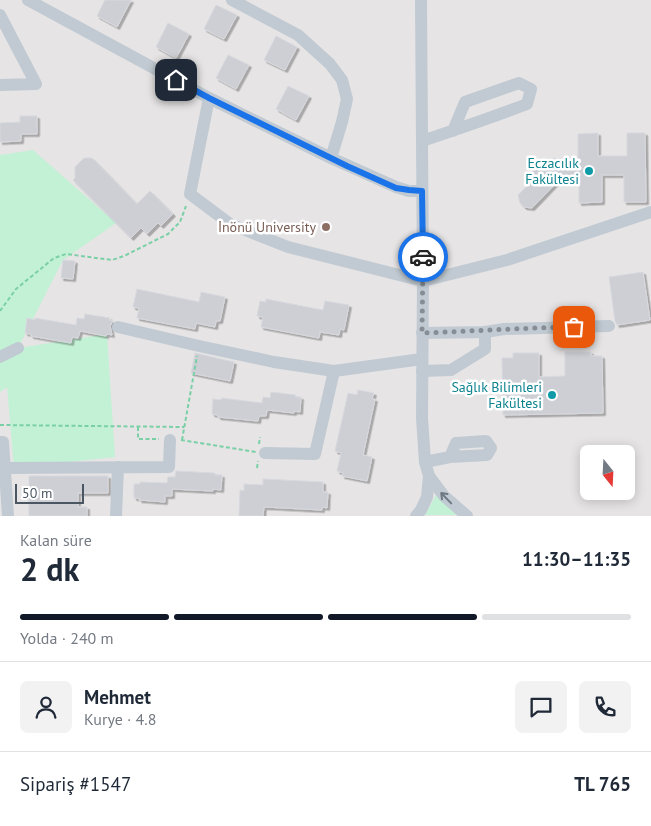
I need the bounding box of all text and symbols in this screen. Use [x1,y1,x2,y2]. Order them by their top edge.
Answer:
pin [155,59,197,101]
icon: home [162,66,190,94]
place label: Eczacılık Fakültesi [525,154,579,188]
marker: Eczacılık Fakültesi [583,165,595,177]
place label: İnönü University [218,218,316,236]
marker: İnönü University [320,221,332,233]
courier [398,232,448,282]
icon: car [409,243,437,271]
pin [553,306,595,348]
icon: bag [560,313,588,341]
place label: Sağlık Bilimleri Fakültesi [451,378,542,412]
marker: Sağlık Bilimleri Fakültesi [546,389,558,401]
north arrow [580,445,635,500]
map controls [580,445,635,500]
scale bar [15,481,84,504]
text: 50 m [22,484,52,502]
one-way arrow [440,491,452,504]
text: Kalan süre [20,530,92,550]
text: 11:30–11:35 [522,547,631,571]
text: 2 dk [20,548,79,590]
text: Yolda · 240 m [20,628,114,648]
button: person [20,681,72,733]
button: chat [515,681,567,733]
button: phone [579,681,631,733]
text: Mehmet [84,685,151,709]
text: Kurye · 4.8 [84,709,156,729]
text: Sipariş #1547 [20,772,131,796]
text: TL 765 [574,772,631,796]

